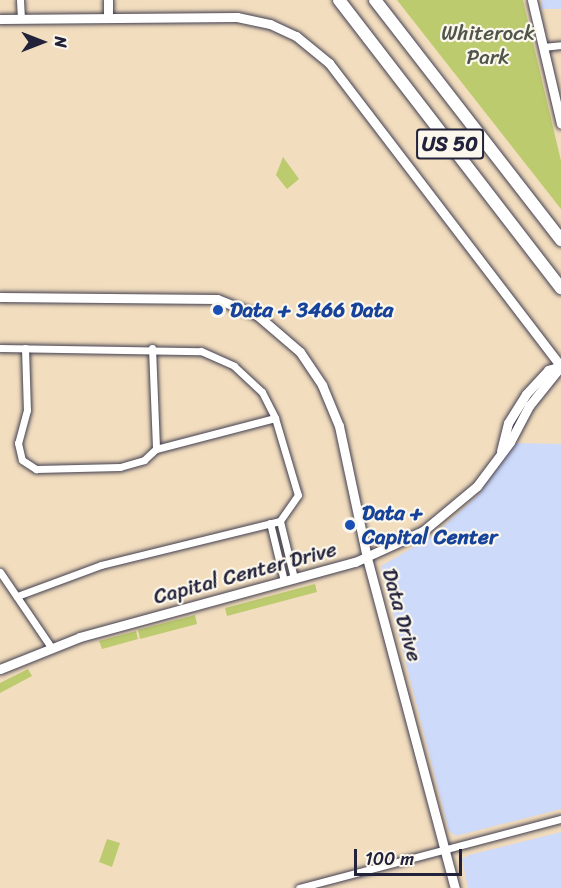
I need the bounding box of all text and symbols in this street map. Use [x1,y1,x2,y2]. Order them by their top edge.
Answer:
north arrow [12,12,72,72]
park label: Whiterock Park [441,20,535,70]
text: N [46,36,75,48]
road number: US 50 [416,127,484,161]
place label: Data + 3466 Data [230,297,393,323]
marker: Data + 3466 Data [211,303,225,317]
place label: Data + Capital Center [362,500,497,550]
marker: Data + Capital Center [343,518,357,532]
street label: Capital Center Drive [151,536,339,610]
street label: Data Drive [377,565,427,665]
scale bar [357,837,465,875]
text: 100 m [365,843,414,875]

